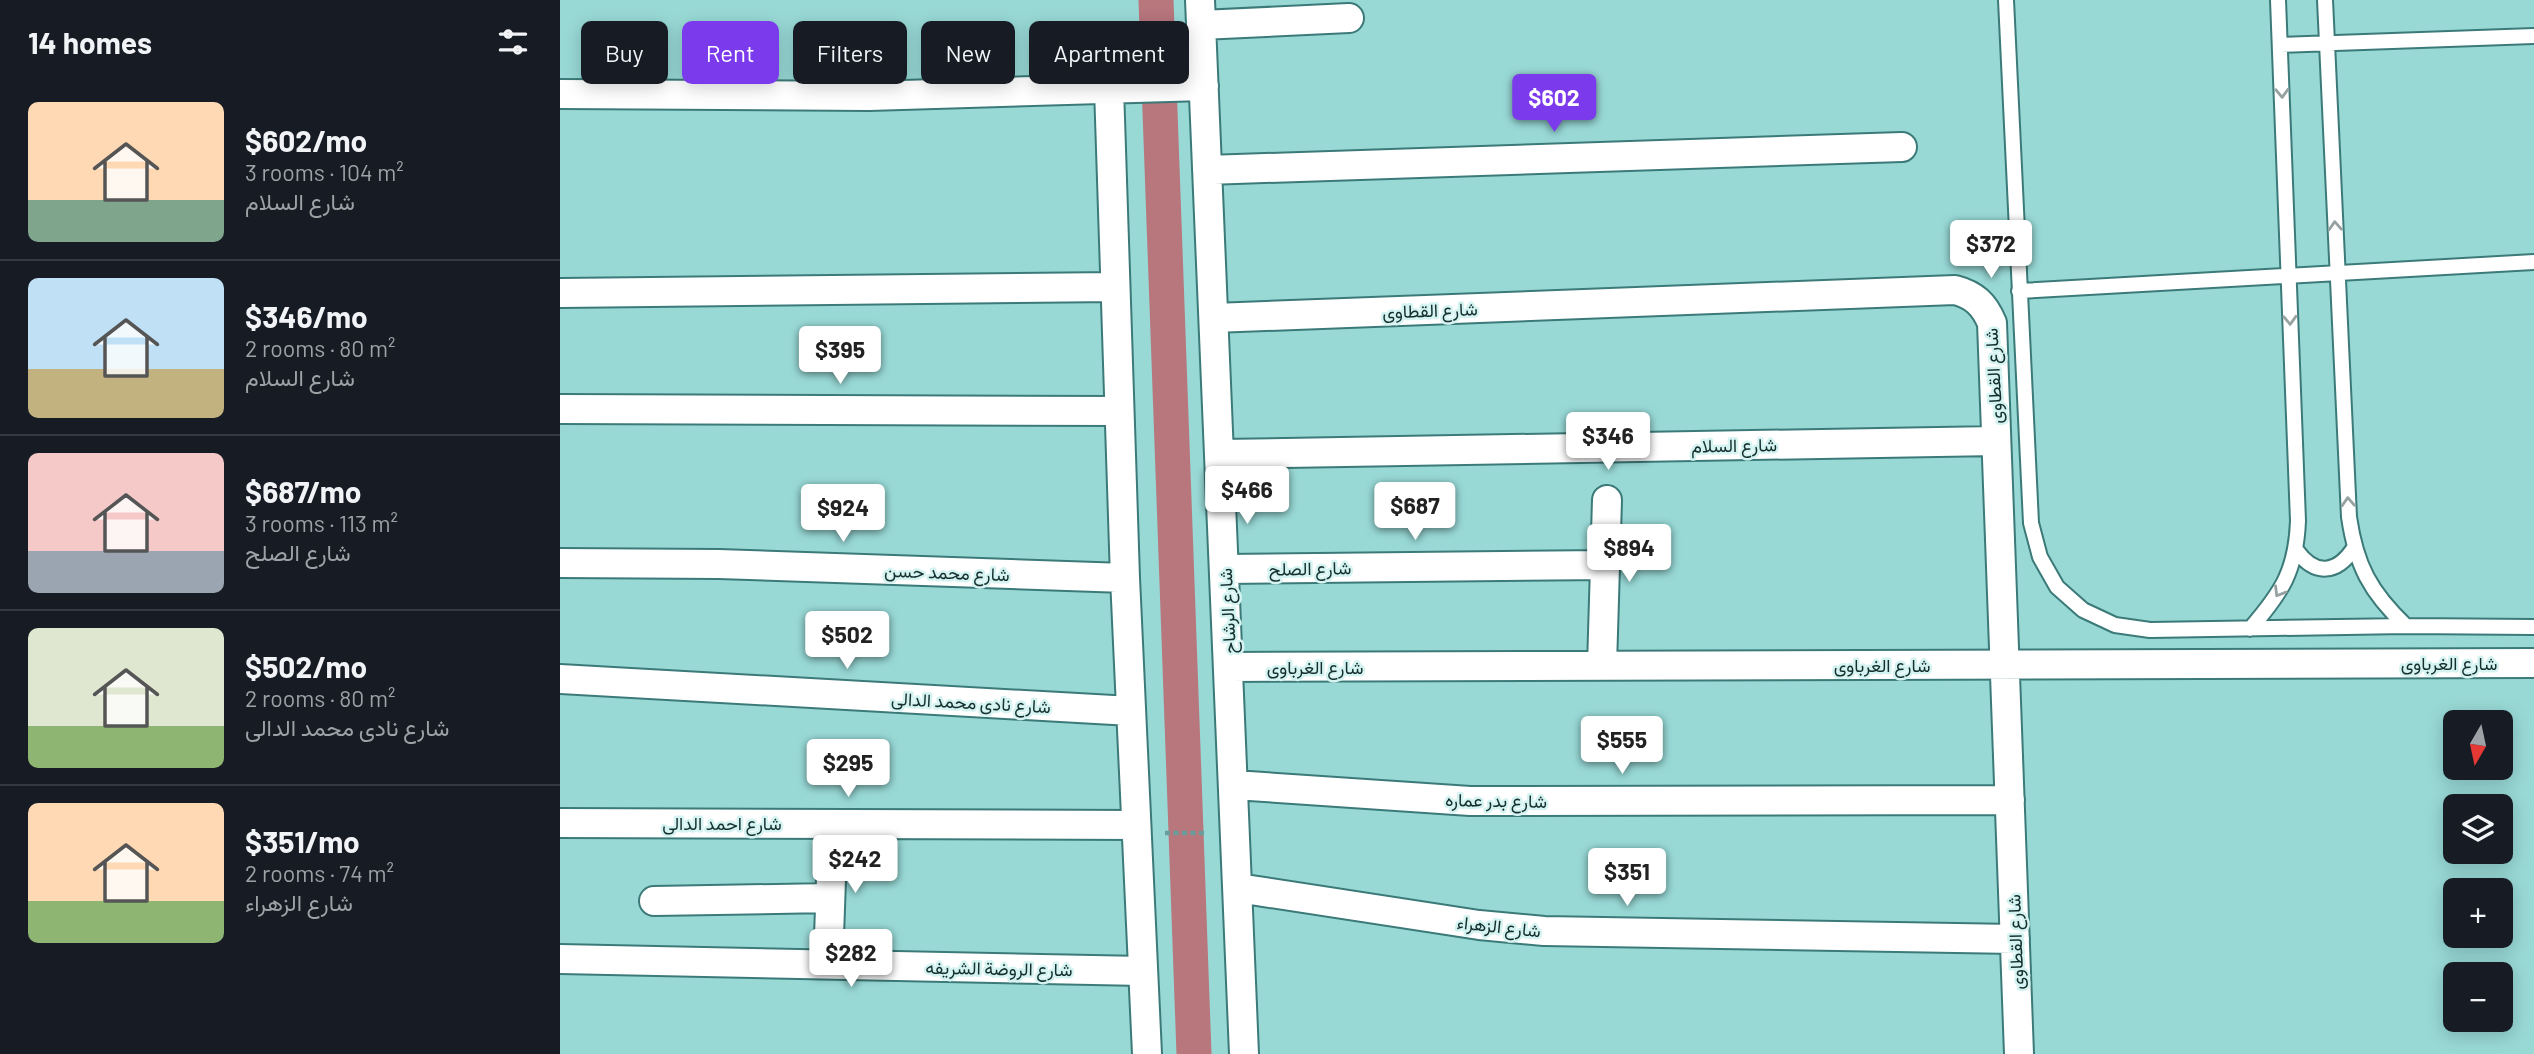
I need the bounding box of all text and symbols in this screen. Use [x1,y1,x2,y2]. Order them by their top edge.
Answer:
chip: Buy [581,21,668,84]
chip: Rent [682,21,779,84]
chip: Filters [793,21,907,84]
chip: New [921,21,1015,84]
chip: Apartment [1029,21,1189,84]
icon: filters [494,23,532,61]
text: 14 homes [28,24,152,60]
pin: $602 [1513,74,1595,134]
text: $602 [1528,83,1580,111]
one-way arrow [2274,87,2289,98]
text: $602/mo [245,122,367,158]
icon: home [84,130,168,214]
text: 3 rooms · 104 m² [245,158,404,186]
text: شارع السلام [245,187,355,215]
pin: $372 [1950,220,2032,280]
one-way arrow [2328,220,2343,231]
text: $372 [1966,229,2016,257]
street label: شارع القطاوى [1382,297,1478,325]
text: $346/mo [245,298,368,334]
icon: home [84,306,168,390]
one-way arrow [2282,315,2297,326]
pin: $395 [799,326,881,386]
street label: شارع القطاوى [1980,328,2008,424]
text: 2 rooms · 80 m² [245,334,395,362]
text: $395 [815,335,865,363]
text: شارع السلام [245,363,355,391]
pin: $346 [1567,412,1649,472]
text: $346 [1582,421,1634,449]
street label: شارع السلام [1691,433,1777,459]
pin: $466 [1206,466,1288,526]
text: $687/mo [245,473,361,509]
text: $466 [1221,475,1273,503]
icon: home [84,481,168,565]
pin: $687 [1374,482,1456,542]
pin: $924 [802,484,884,544]
text: $687 [1390,491,1440,519]
text: $924 [817,493,869,521]
one-way arrow [2340,496,2355,507]
text: 3 rooms · 113 m² [245,509,398,537]
pin: $894 [1588,524,1670,584]
text: $894 [1603,533,1655,561]
text: شارع الصلح [245,538,351,566]
street label: شارع الصلح [1268,556,1352,582]
street label: شارع محمد حسن [884,559,1010,587]
street label: شارع الرشاح [1214,568,1242,654]
one-way arrow [2274,585,2287,598]
pin: $502 [806,612,888,671]
text: $502 [821,620,873,648]
text: $502/mo [245,648,367,684]
street label: شارع الغرباوى [2401,652,2497,676]
street label: شارع الغرباوى [1834,654,1930,678]
icon: home [84,656,168,740]
street label: شارع الغرباوى [1267,656,1363,680]
text: 2 rooms · 80 m² [245,684,395,712]
street label: شارع نادى محمد الدالى [890,687,1051,719]
north arrow [2443,710,2513,780]
map controls [2443,710,2513,1032]
text: شارع نادى محمد الدالى [245,713,449,741]
pin: $555 [1581,716,1663,776]
text: $555 [1597,725,1647,753]
pin: $295 [807,740,889,799]
text: $295 [823,748,873,776]
street label: شارع بدر عماره [1445,788,1547,814]
button: layers [2443,794,2513,864]
street label: شارع احمد الدالى [662,812,782,836]
text: $351/mo [245,823,360,859]
icon: home [84,831,168,915]
pin: $242 [814,836,896,895]
text: $242 [829,844,881,872]
pin: $351 [1586,848,1668,908]
text: $351 [1604,857,1650,885]
text: 2 rooms · 74 m² [245,859,394,887]
button: + [2443,878,2513,948]
text: شارع الزهراء [245,888,353,916]
street label: شارع القطاوى [2002,894,2030,990]
street label: شارع الزهراء [1456,911,1542,943]
pin: $282 [810,930,892,989]
text: $282 [825,938,877,966]
street label: شارع الروضة الشريفه [925,956,1073,982]
button: − [2443,962,2513,1032]

